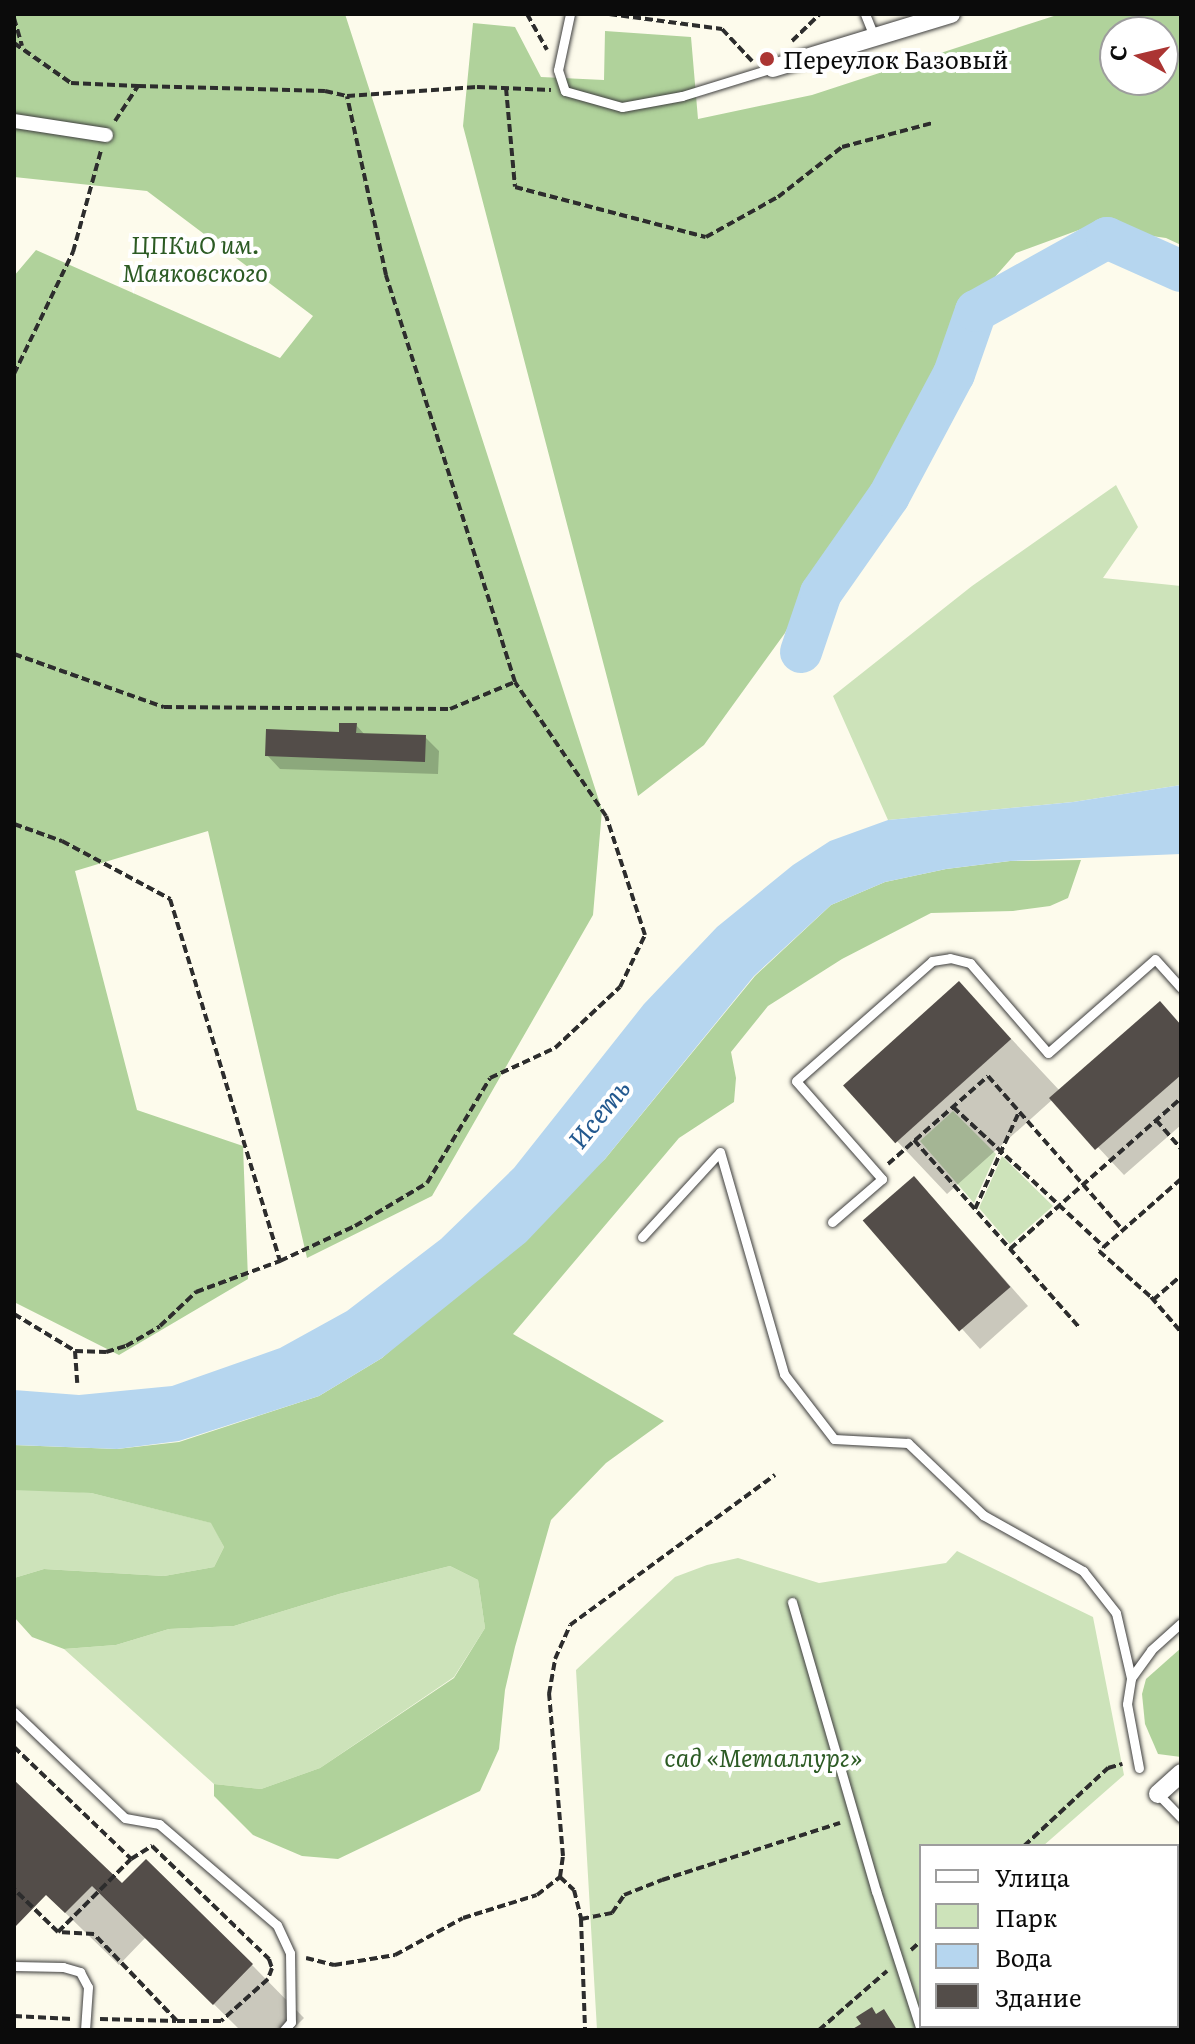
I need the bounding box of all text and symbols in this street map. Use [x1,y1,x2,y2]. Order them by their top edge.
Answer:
north arrow [1099,16,1179,96]
text: С [1099,43,1134,63]
place label: Переулок Базовый [783,45,1008,73]
marker: Переулок Базовый [758,50,776,68]
park label: ЦПКиО им. Маяковского [122,230,268,286]
water label: Исеть [561,1072,635,1154]
park label: сад «Металлург» [664,1743,862,1771]
legend [919,1844,1179,2028]
text: Улица [995,1859,1070,1894]
text: Парк [995,1899,1057,1934]
text: Вода [995,1939,1052,1974]
text: Здание [995,1979,1081,2014]

